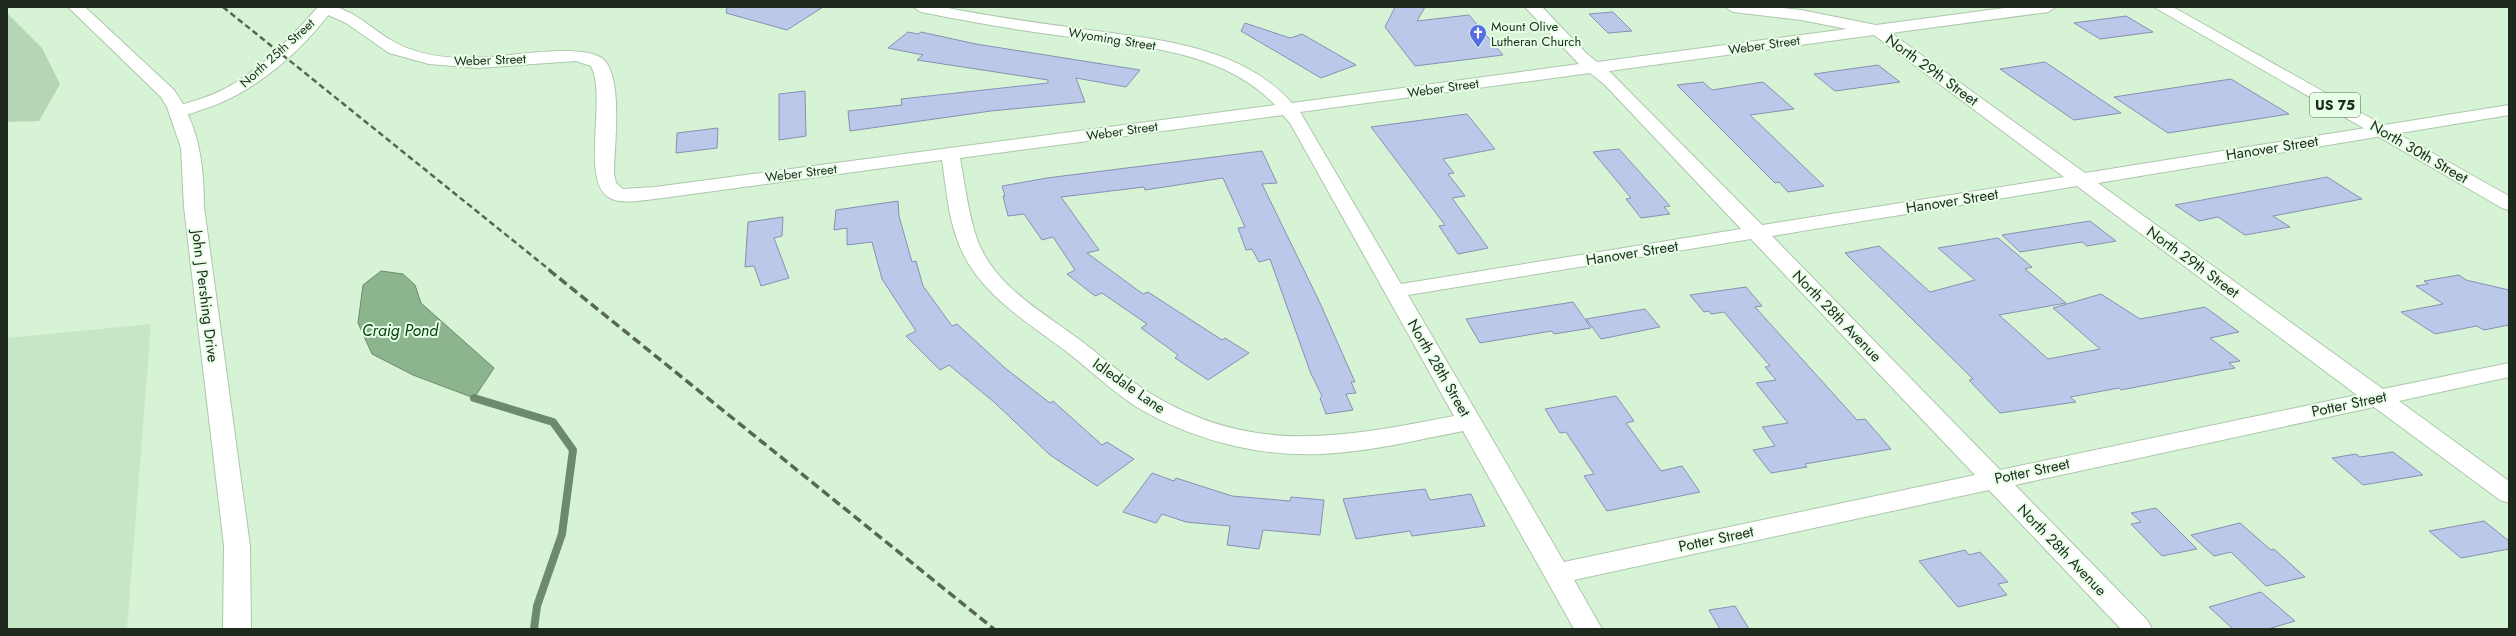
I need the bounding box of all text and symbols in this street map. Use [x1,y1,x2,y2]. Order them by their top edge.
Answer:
street label: North 25th Street [235,14,319,92]
place label: Mount Olive Lutheran Church [1491,17,1581,51]
street label: Wyoming Street [1067,23,1158,55]
church icon: Mount Olive Lutheran Church [1468,23,1488,48]
street label: North 29th Street [1881,29,1983,111]
street label: Weber Street [1727,30,1802,59]
street label: Weber Street [454,49,527,71]
street label: Weber Street [1406,73,1481,102]
road number: US 75 [2310,93,2360,117]
street label: North 30th Street [2366,115,2472,189]
street label: Weber Street [1085,116,1160,145]
street label: Hanover Street [2224,130,2320,166]
street label: Weber Street [764,159,839,187]
street label: Hanover Street [1904,183,2000,219]
street label: North 29th Street [2142,221,2244,303]
street label: John J Pershing Drive [186,227,224,364]
street label: Hanover Street [1584,235,1680,271]
street label: North 28th Avenue [1787,265,1887,367]
street label: North 28th Street [1402,315,1476,421]
water label: Craig Pond [362,319,439,342]
street label: Idledale Lane [1088,353,1170,419]
street label: Potter Street [2309,385,2389,423]
street label: Potter Street [1992,452,2072,490]
street label: North 28th Avenue [2012,499,2112,601]
street label: Potter Street [1676,520,1756,558]

